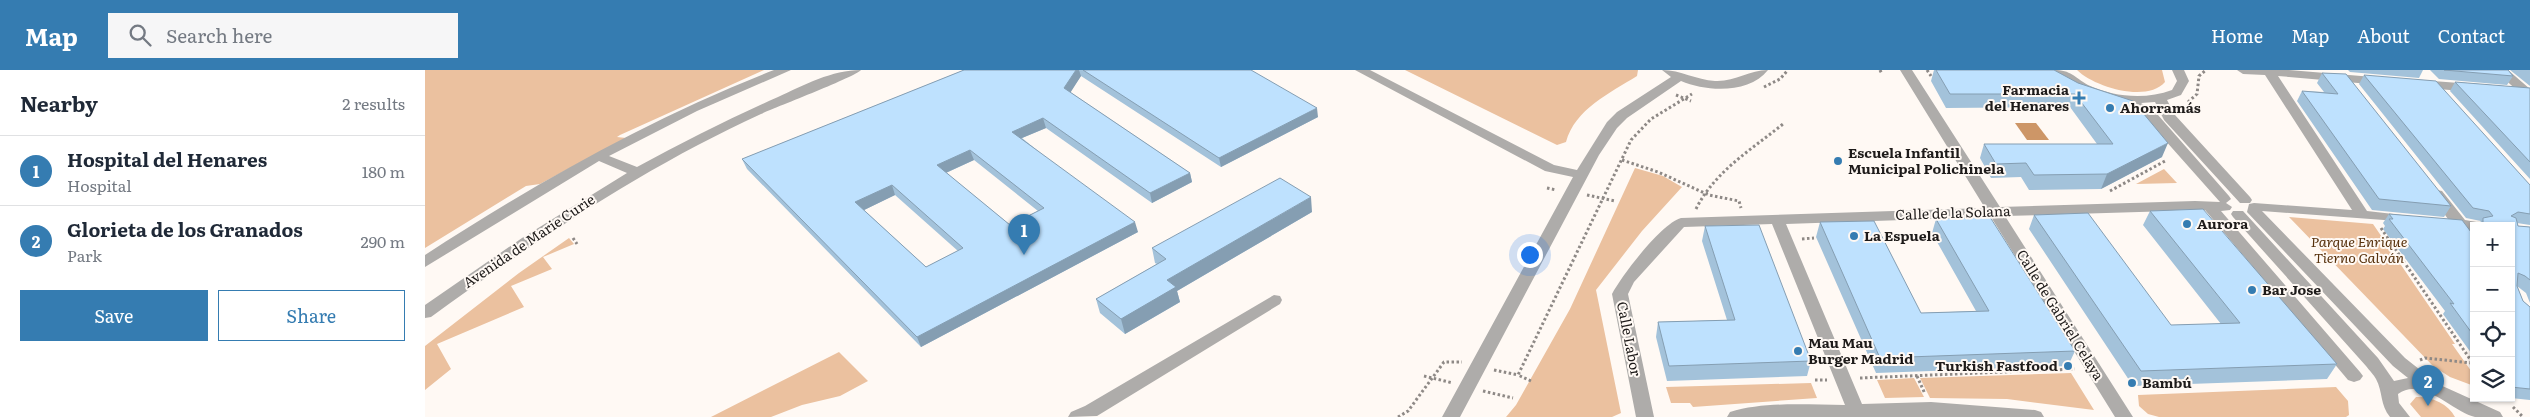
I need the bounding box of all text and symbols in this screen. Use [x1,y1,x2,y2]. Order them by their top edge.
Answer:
search box [108,13,458,58]
text: Map [25,18,78,53]
icon: search [126,21,154,49]
text: Search here [166,21,272,49]
text: Home [2211,22,2263,49]
text: Map [2291,22,2329,49]
text: About [2357,22,2410,49]
text: Contact [2438,22,2505,49]
place label: Farmacia del Henares [1985,79,2070,115]
text: Nearby [20,87,98,118]
text: 2 results [342,91,405,115]
marker: Farmacia del Henares [2073,92,2085,104]
place label: Ahorramás [2120,97,2201,117]
marker: Ahorramás [2104,102,2116,114]
place label: Escuela Infantil Municipal Polichinela [1848,142,2005,178]
text: Hospital del Henares [67,145,267,173]
marker: Escuela Infantil Municipal Polichinela [1832,155,1844,167]
text: 1 [33,159,39,183]
text: 180 m [362,159,405,183]
text: Hospital [67,173,132,197]
street label: Avenida de Marie Curie [459,189,598,292]
street label: Calle de la Solana [1895,200,2011,224]
place label: Aurora [2197,213,2249,233]
pin: 1 [1008,214,1040,255]
text: Glorieta de los Granados [67,215,303,243]
marker: Aurora [2181,218,2193,230]
map controls [2470,222,2515,402]
button: + [2470,222,2515,267]
place label: La Espuela [1864,225,1941,245]
text: 2 [32,229,40,253]
text: 290 m [361,229,405,253]
marker: La Espuela [1848,230,1860,242]
park label: Parque Enrique Tierno Galván [2311,231,2408,267]
your location [1517,242,1543,268]
text: Park [67,243,102,267]
street label: Calle de Gabriel Celaya [2012,245,2109,384]
button: − [2470,267,2515,312]
place label: Bar Jose [2262,279,2321,299]
marker: Bar Jose [2246,284,2258,296]
button: Save [20,290,208,341]
button: Share [218,290,405,341]
street label: Calle Labor [1613,300,1647,378]
button: locate [2470,312,2515,357]
place label: Mau Mau Burger Madrid [1808,332,1914,368]
marker: Mau Mau Burger Madrid [1792,345,1804,357]
place label: Turkish Fastfood [1935,355,2058,375]
button: layers [2470,357,2515,402]
marker: Turkish Fastfood [2062,360,2074,372]
pin: 2 [2412,365,2444,406]
place label: Bambú [2142,372,2192,392]
marker: Bambú [2126,377,2138,389]

